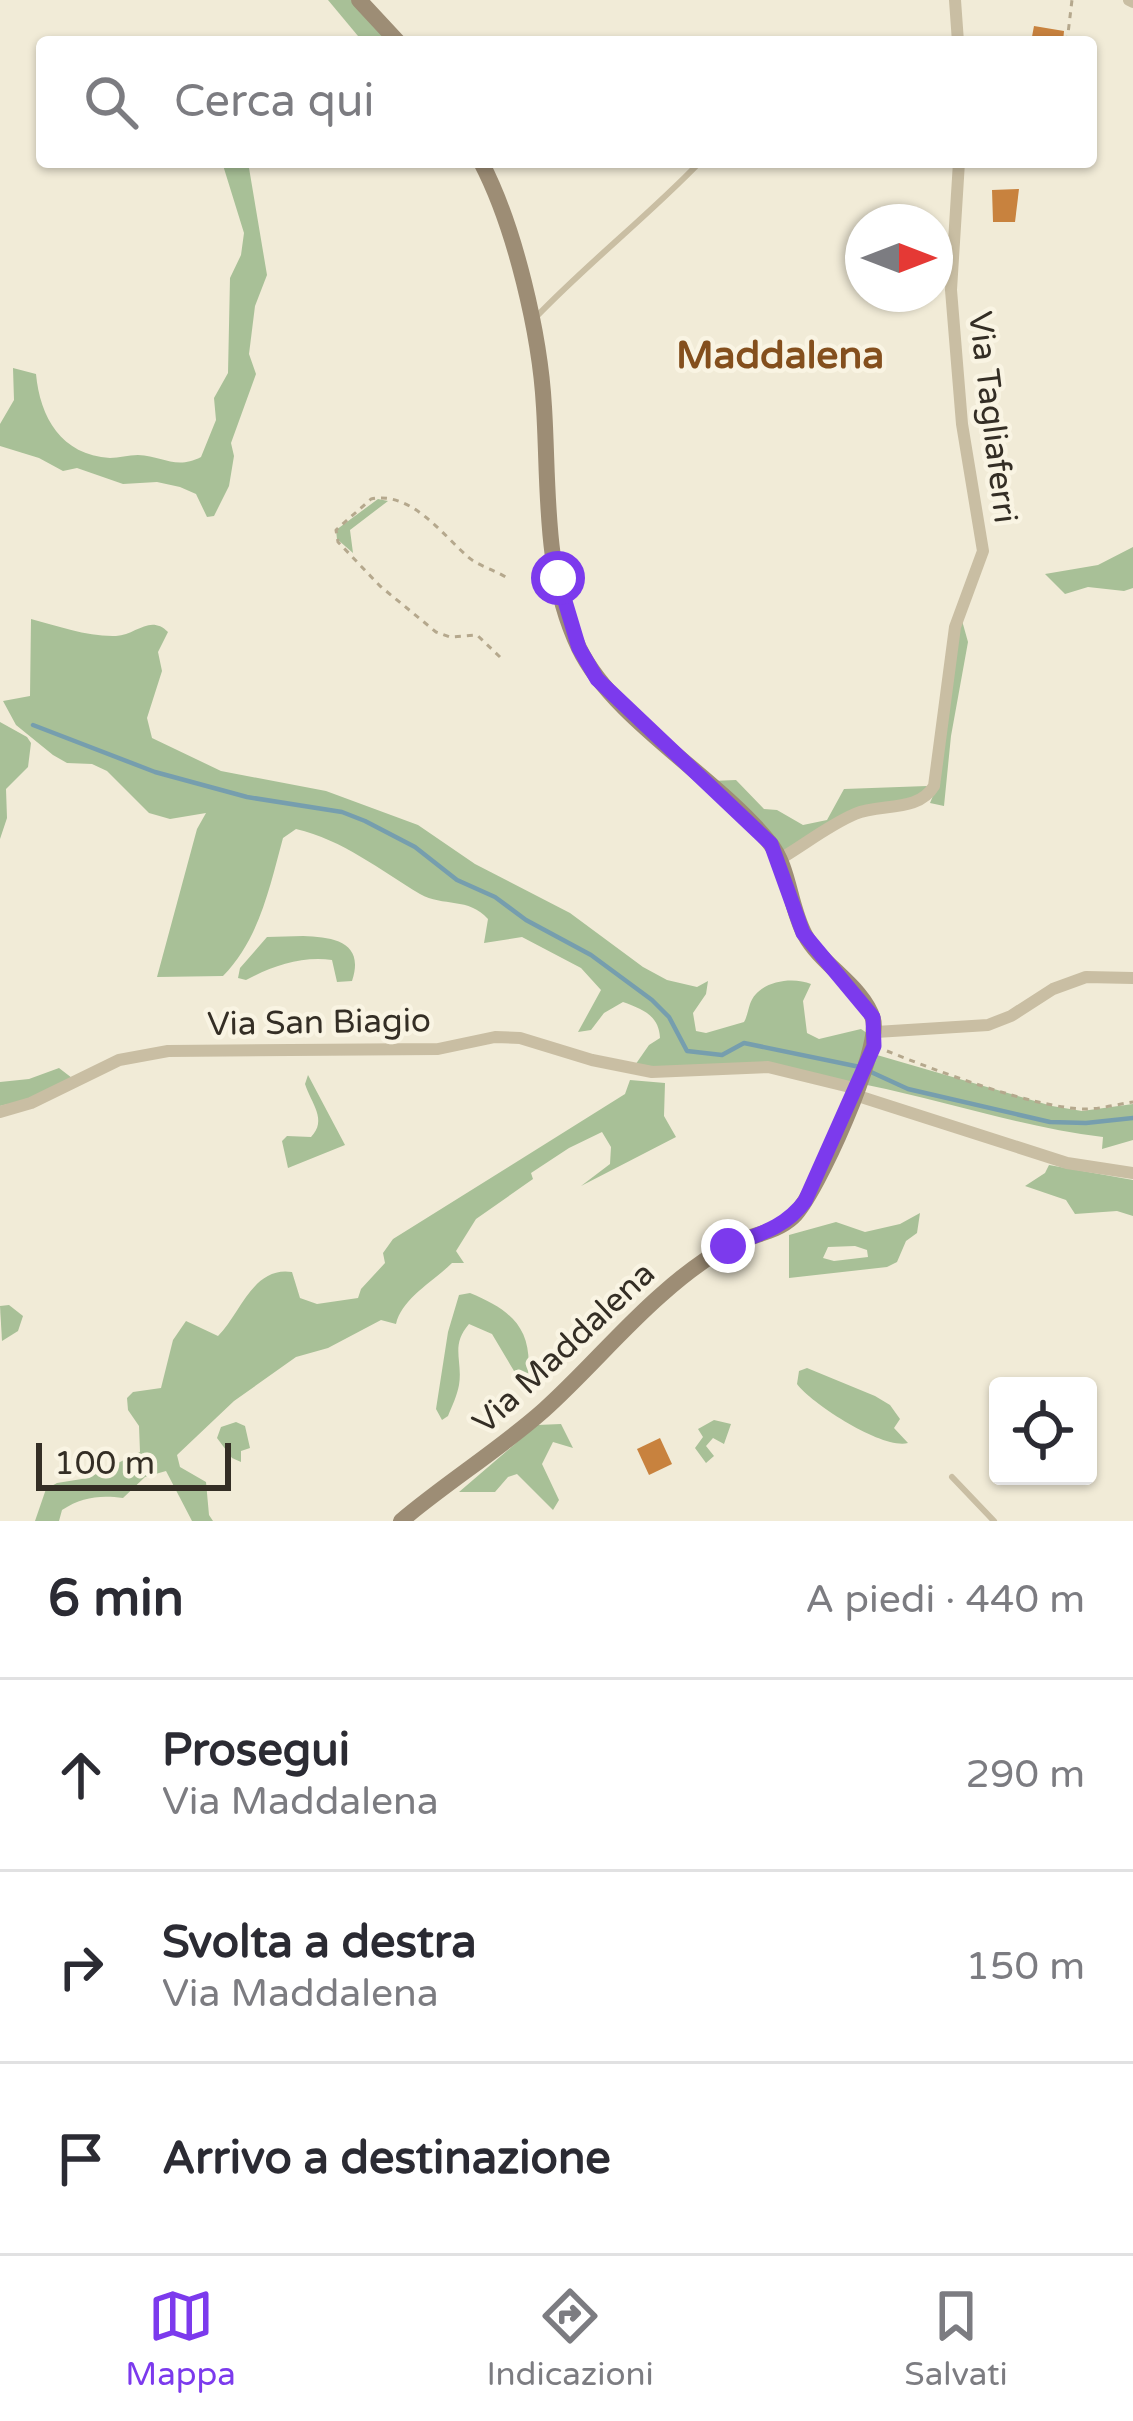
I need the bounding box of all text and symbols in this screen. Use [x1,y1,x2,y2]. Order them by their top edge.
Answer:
search box [36,36,1097,168]
icon: search [78,69,144,135]
text: Cerca qui [174,75,375,129]
north arrow [845,204,953,312]
street label: Via Tagliaferri [960,309,1025,525]
district label: Maddalena [676,332,884,379]
route start [531,551,585,605]
street label: Via San Biagio [207,1001,431,1044]
route end [701,1219,755,1273]
street label: Via Maddalena [465,1254,663,1442]
map controls [989,1377,1097,1485]
button: locate [989,1377,1097,1485]
scale bar [36,1437,231,1490]
text: 100 m [54,1444,155,1483]
text: 6 min [48,1568,184,1630]
text: A piedi · 440 m [805,1576,1085,1623]
text: Prosegui [162,1724,350,1778]
icon: ahead [48,1742,114,1808]
text: 290 m [966,1751,1085,1798]
text: Via Maddalena [162,1778,439,1825]
text: Svolta a destra [162,1916,477,1970]
icon: right [48,1934,114,2000]
text: 150 m [966,1943,1085,1990]
text: Via Maddalena [162,1970,439,2017]
icon: arrive [48,2126,114,2192]
text: Arrivo a destinazione [162,2132,611,2186]
tab: Mappa [125,2283,236,2394]
tab: Indicazioni [486,2283,654,2394]
tab: Salvati [904,2283,1008,2394]

